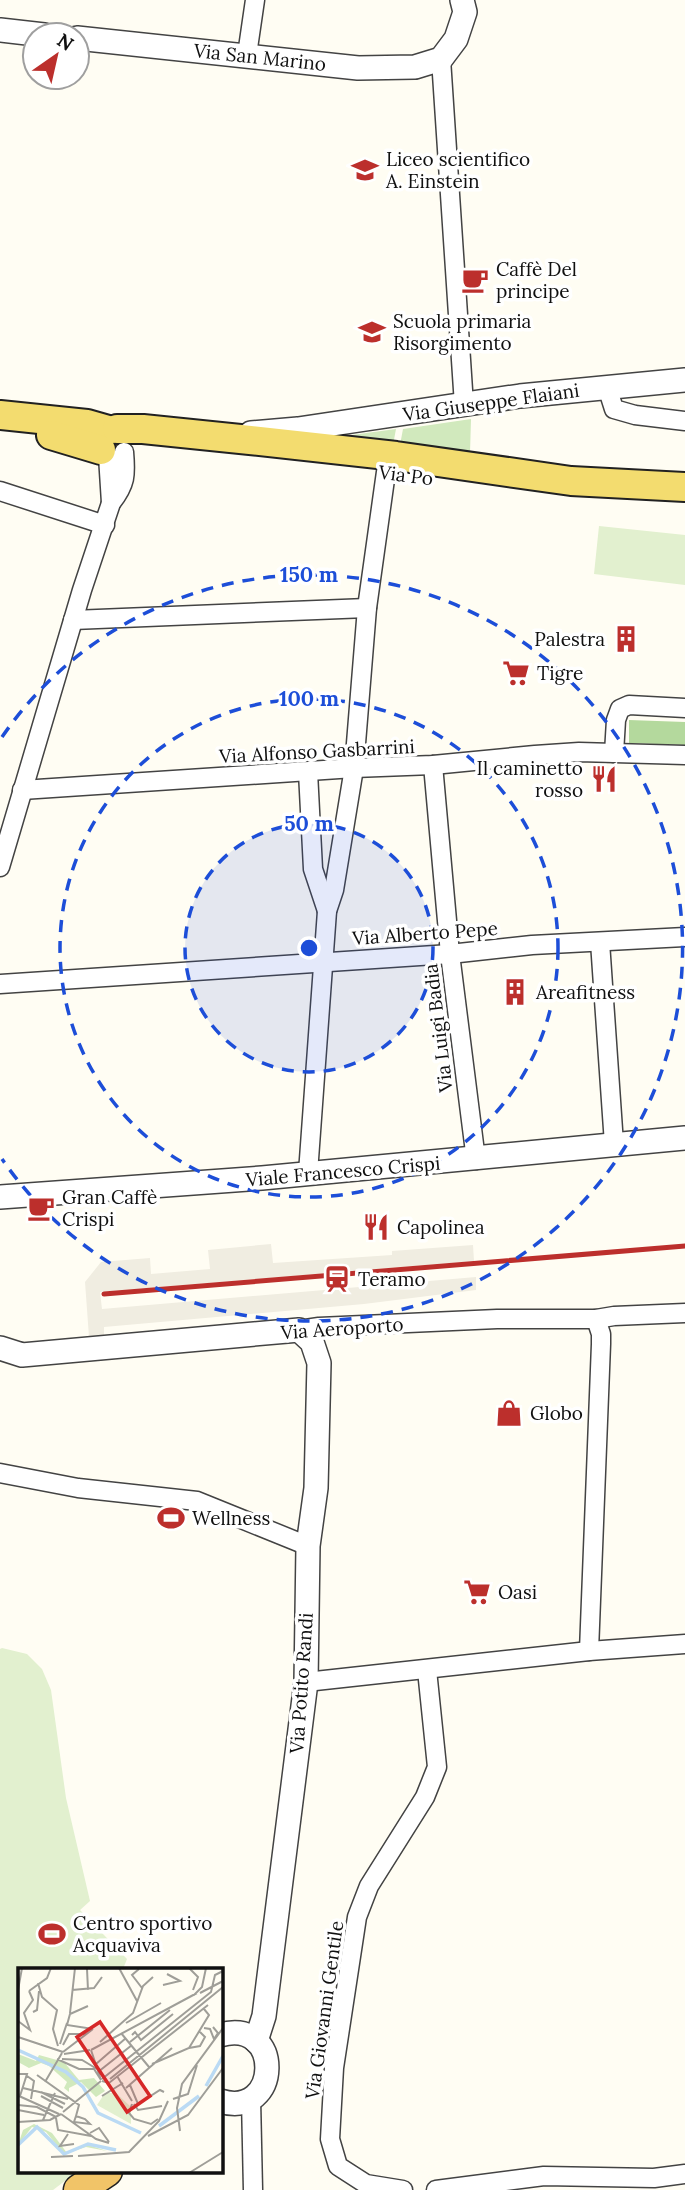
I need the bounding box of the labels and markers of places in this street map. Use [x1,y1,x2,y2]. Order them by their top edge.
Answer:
place label: Liceo scientifico A. Einstein [385,147,530,193]
school or university icon: Liceo scientifico A. Einstein [350,155,380,185]
place label: Caffè Del principe [496,257,577,303]
cafe icon: Caffè Del principe [460,265,490,295]
place label: Scuola primaria Risorgimento [393,309,532,355]
school or university icon: Scuola primaria Risorgimento [357,317,387,347]
building icon: Palestra [611,624,641,654]
place label: Palestra [534,627,605,651]
supermarket icon: Tigre [501,658,531,688]
place label: Tigre [537,661,583,685]
place label: Il caminetto rosso [477,756,583,802]
restaurant icon: Il caminetto rosso [589,764,619,794]
centre of rings [297,936,321,960]
building icon: Areafitness [500,977,530,1007]
place label: Areafitness [535,980,635,1004]
place label: Gran Caffè Crispi [62,1185,157,1231]
cafe icon: Gran Caffè Crispi [26,1193,56,1223]
restaurant icon: Capolinea [361,1212,391,1242]
place label: Capolinea [397,1215,485,1239]
station icon: Teramo [322,1264,352,1294]
place label: Teramo [358,1267,426,1291]
shop icon: Globo [494,1398,524,1428]
place label: Globo [530,1401,583,1425]
sports icon: Wellness [156,1503,186,1533]
place label: Wellness [192,1506,270,1530]
supermarket icon: Oasi [462,1577,492,1607]
place label: Oasi [498,1580,537,1604]
place label: Centro sportivo Acquaviva [72,1911,212,1957]
sports icon: Centro sportivo Acquaviva [37,1919,67,1949]

